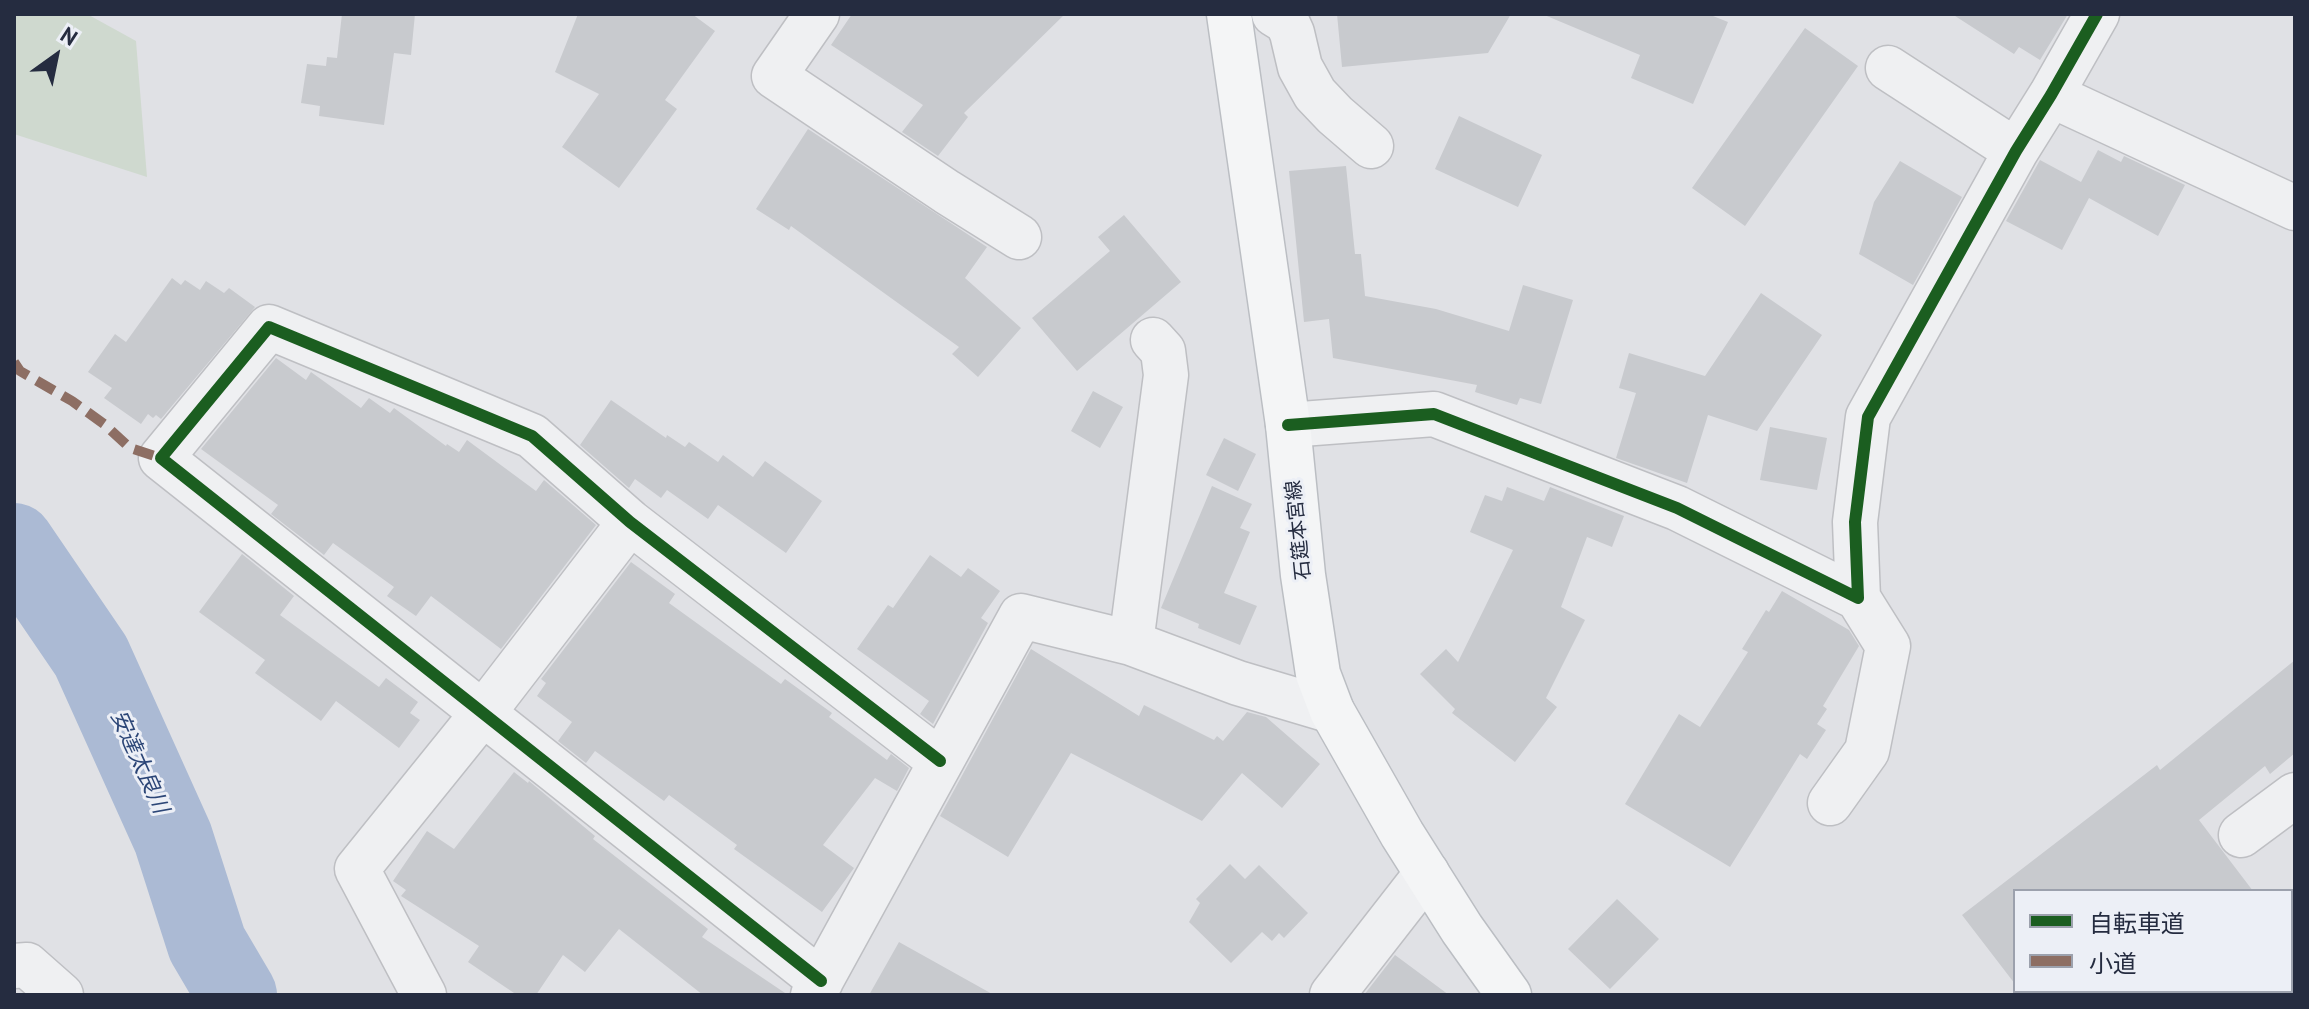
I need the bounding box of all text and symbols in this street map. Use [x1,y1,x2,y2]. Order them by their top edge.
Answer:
north arrow [16,16,96,96]
text: N [55,20,83,52]
street label: 石筵本宮線 [1282,479,1316,581]
water label: 安達太良川 [105,706,173,818]
legend [2013,889,2293,993]
text: 自転車道 [2089,908,2185,939]
text: 小道 [2089,948,2137,979]

